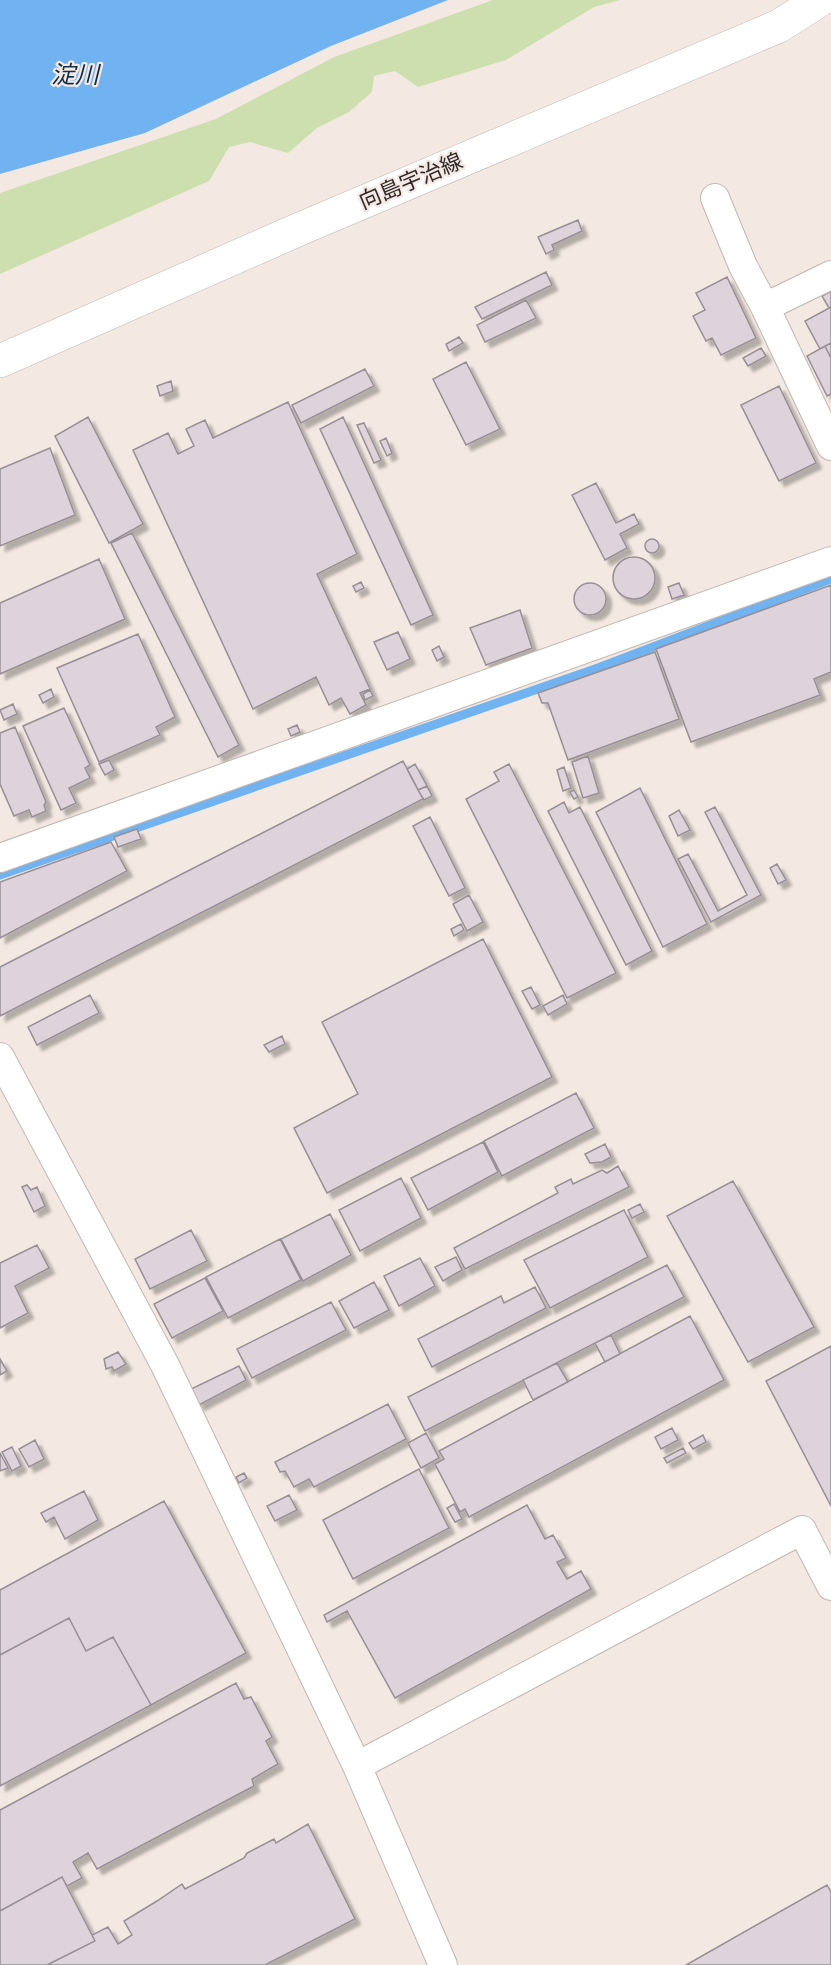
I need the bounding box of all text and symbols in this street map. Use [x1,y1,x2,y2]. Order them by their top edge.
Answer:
water label: 淀川 [51,61,102,90]
street label: 向島宇治線 [355,148,467,216]

